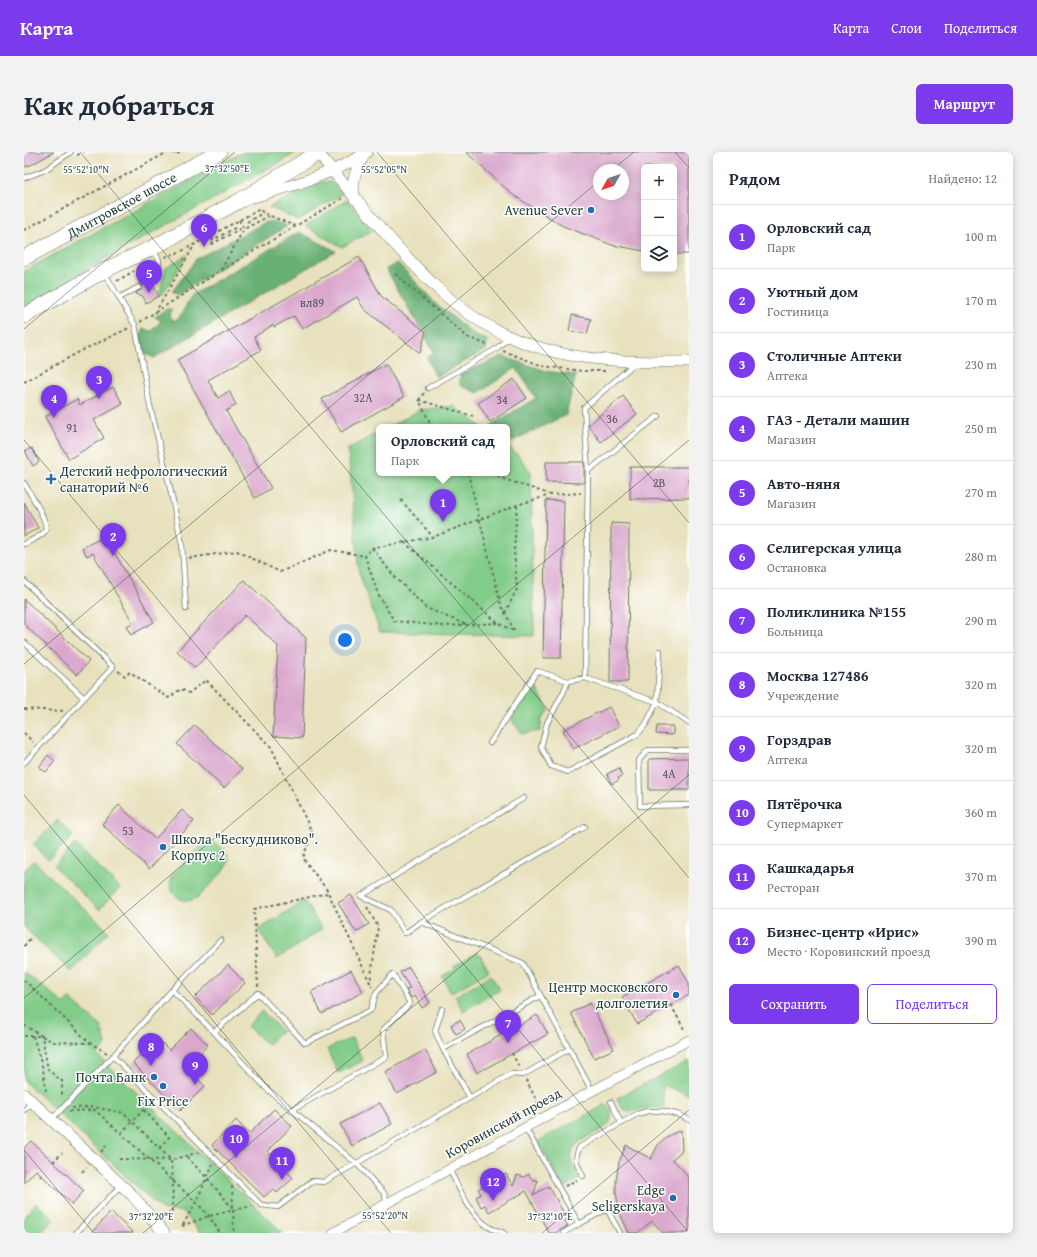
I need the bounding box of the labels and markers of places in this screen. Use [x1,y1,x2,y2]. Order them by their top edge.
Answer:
place label: Avenue Sever [505,200,583,220]
marker: Avenue Sever [586,205,596,215]
pin: 6 [191,214,217,247]
pin: 5 [136,260,162,293]
pin: 3 [86,366,112,399]
pin: 4 [41,385,67,418]
place label: Детский нефрологический санаторий №6 [59,461,228,497]
marker: Детский нефрологический санаторий №6 [45,473,57,485]
pin: 1 [430,489,456,522]
pin: 2 [100,523,126,556]
place label: Школа "Бескудниково". Корпус 2 [171,829,318,865]
marker: Школа "Бескудниково". Корпус 2 [158,842,168,852]
place label: Центр московского долголетия [548,977,668,1013]
marker: Центр московского долголетия [671,990,681,1000]
pin: 7 [495,1010,521,1043]
pin: 8 [138,1033,164,1066]
pin: 9 [182,1052,208,1085]
place label: Почта Банк [76,1067,147,1087]
marker: Почта Банк [149,1072,159,1082]
marker: Fix Price [158,1081,168,1091]
place label: Fix Price [138,1091,189,1111]
pin: 10 [223,1125,249,1158]
pin: 11 [269,1147,295,1180]
pin: 12 [480,1168,506,1201]
place label: Edge Seligerskaya [592,1180,665,1216]
marker: Edge Seligerskaya [668,1193,678,1203]

